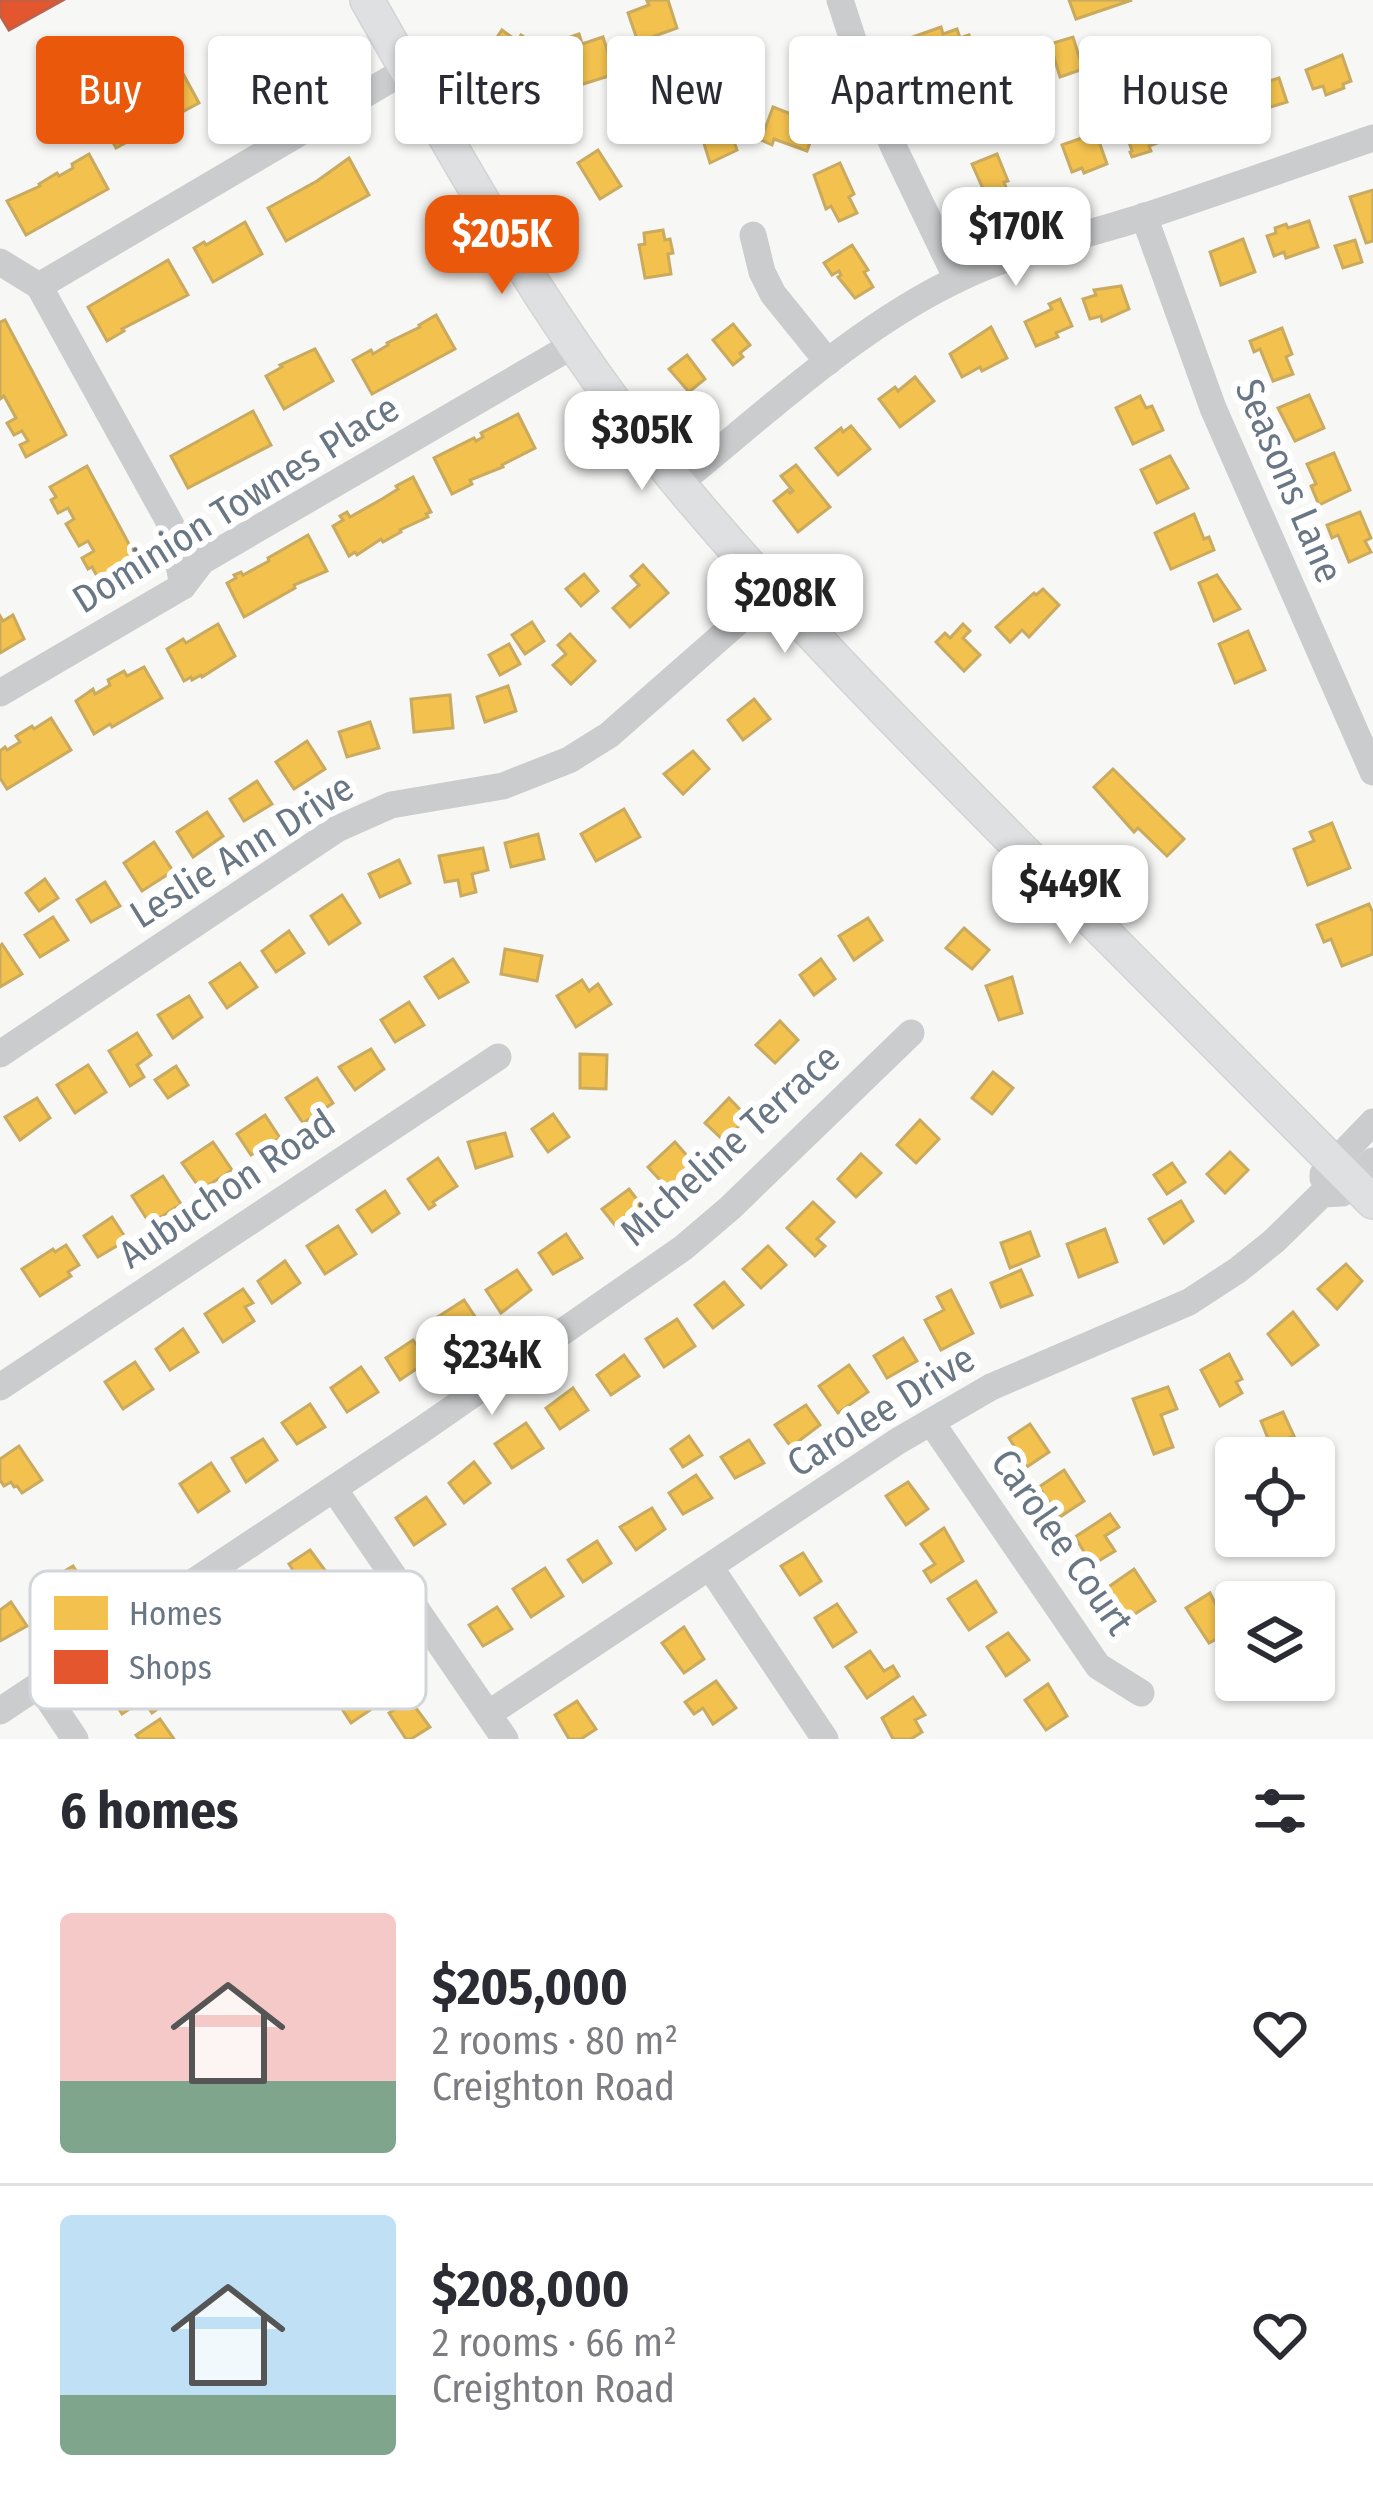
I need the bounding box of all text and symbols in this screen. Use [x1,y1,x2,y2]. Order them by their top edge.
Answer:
chip: Buy [36,36,184,144]
chip: Rent [208,36,371,144]
chip: Filters [395,36,583,144]
chip: New [607,36,765,144]
chip: Apartment [789,36,1055,144]
chip: House [1079,36,1271,144]
pin: $170K [932,187,1100,289]
pin: $205K [418,195,586,297]
text: $170K [969,203,1063,249]
text: $205K [452,211,552,257]
street label: Seasons Lane [1226,372,1352,590]
street label: Dominion Townes Place [65,385,407,623]
pin: $305K [558,391,726,493]
text: $305K [592,407,692,453]
pin: $208K [701,554,869,656]
text: $208K [734,570,836,616]
street label: Leslie Ann Drive [122,764,362,938]
pin: $449K [986,845,1154,947]
text: $449K [1019,861,1121,907]
street label: Micheline Terrace [611,1035,849,1255]
street label: Aubuchon Road [110,1100,344,1278]
pin: $234K [408,1316,576,1418]
text: $234K [443,1332,541,1378]
street label: Carolee Drive [779,1335,983,1487]
map controls [1215,1437,1335,1701]
button: locate [1215,1437,1335,1557]
street label: Carolee Court [981,1440,1143,1644]
legend [30,1571,426,1709]
button: layers [1215,1581,1335,1701]
text: Homes [129,1594,222,1634]
text: Shops [129,1648,212,1688]
icon: filters [1247,1778,1313,1844]
text: 6 homes [60,1780,238,1842]
text: $205,000 [432,1956,628,2018]
icon: home [156,1961,300,2105]
icon: heart [1247,2000,1313,2066]
text: 2 rooms · 80 m² [432,2018,678,2064]
text: Creighton Road [432,2064,675,2110]
text: $208,000 [432,2258,630,2320]
icon: home [156,2263,300,2407]
icon: heart [1247,2302,1313,2368]
text: 2 rooms · 66 m² [432,2320,677,2366]
text: Creighton Road [432,2366,675,2412]

